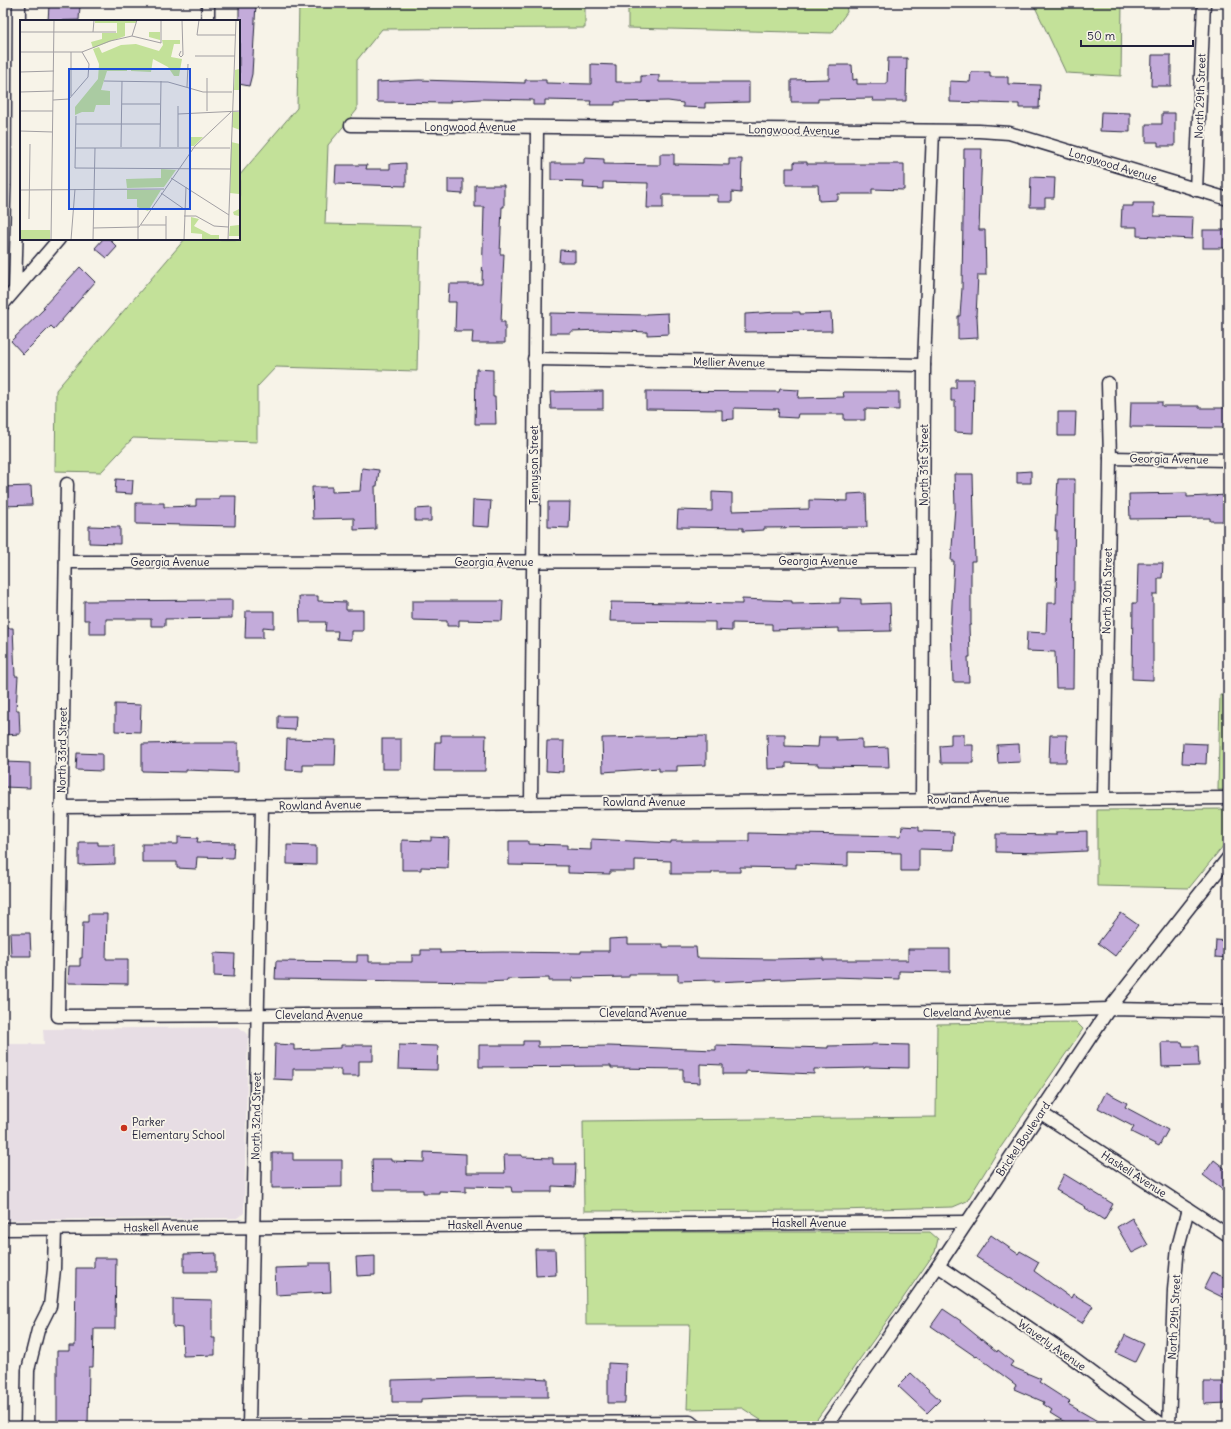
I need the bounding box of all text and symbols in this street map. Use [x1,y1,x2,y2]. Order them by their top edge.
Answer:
inset map [20,20,240,240]
scale bar [1081,22,1193,48]
text: 50 m [1087,28,1116,43]
street label: North 29th Street [1192,53,1208,139]
street label: Longwood Avenue [424,120,516,134]
street label: Longwood Avenue [748,122,840,138]
street label: Longwood Avenue [1067,145,1159,185]
street label: Mellier Avenue [693,354,765,370]
street label: North 31st Street [917,424,931,506]
street label: Tennyson Street [527,425,541,505]
street label: Georgia Avenue [1129,451,1209,467]
street label: North 30th Street [1099,547,1115,634]
street label: Georgia Avenue [779,554,857,568]
street label: Georgia Avenue [131,555,209,569]
street label: Georgia Avenue [455,555,533,569]
street label: North 33rd Street [54,707,70,793]
street label: Rowland Avenue [926,791,1010,807]
street label: Rowland Avenue [603,795,685,809]
street label: Rowland Avenue [278,797,362,813]
street label: Cleveland Avenue [923,1004,1011,1020]
street label: Cleveland Avenue [599,1006,687,1020]
street label: Cleveland Avenue [275,1008,363,1022]
street label: North 32nd Street [248,1072,264,1160]
street label: Brickel Boulevard [993,1099,1053,1179]
place label: Parker Elementary School [132,1115,225,1142]
marker: Parker Elementary School [119,1123,129,1133]
street label: Haskell Avenue [1099,1148,1169,1200]
street label: Haskell Avenue [771,1216,847,1230]
street label: Haskell Avenue [447,1218,523,1232]
street label: Haskell Avenue [123,1219,199,1235]
street label: North 29th Street [1165,1274,1183,1360]
street label: Waverly Avenue [1015,1316,1089,1374]

